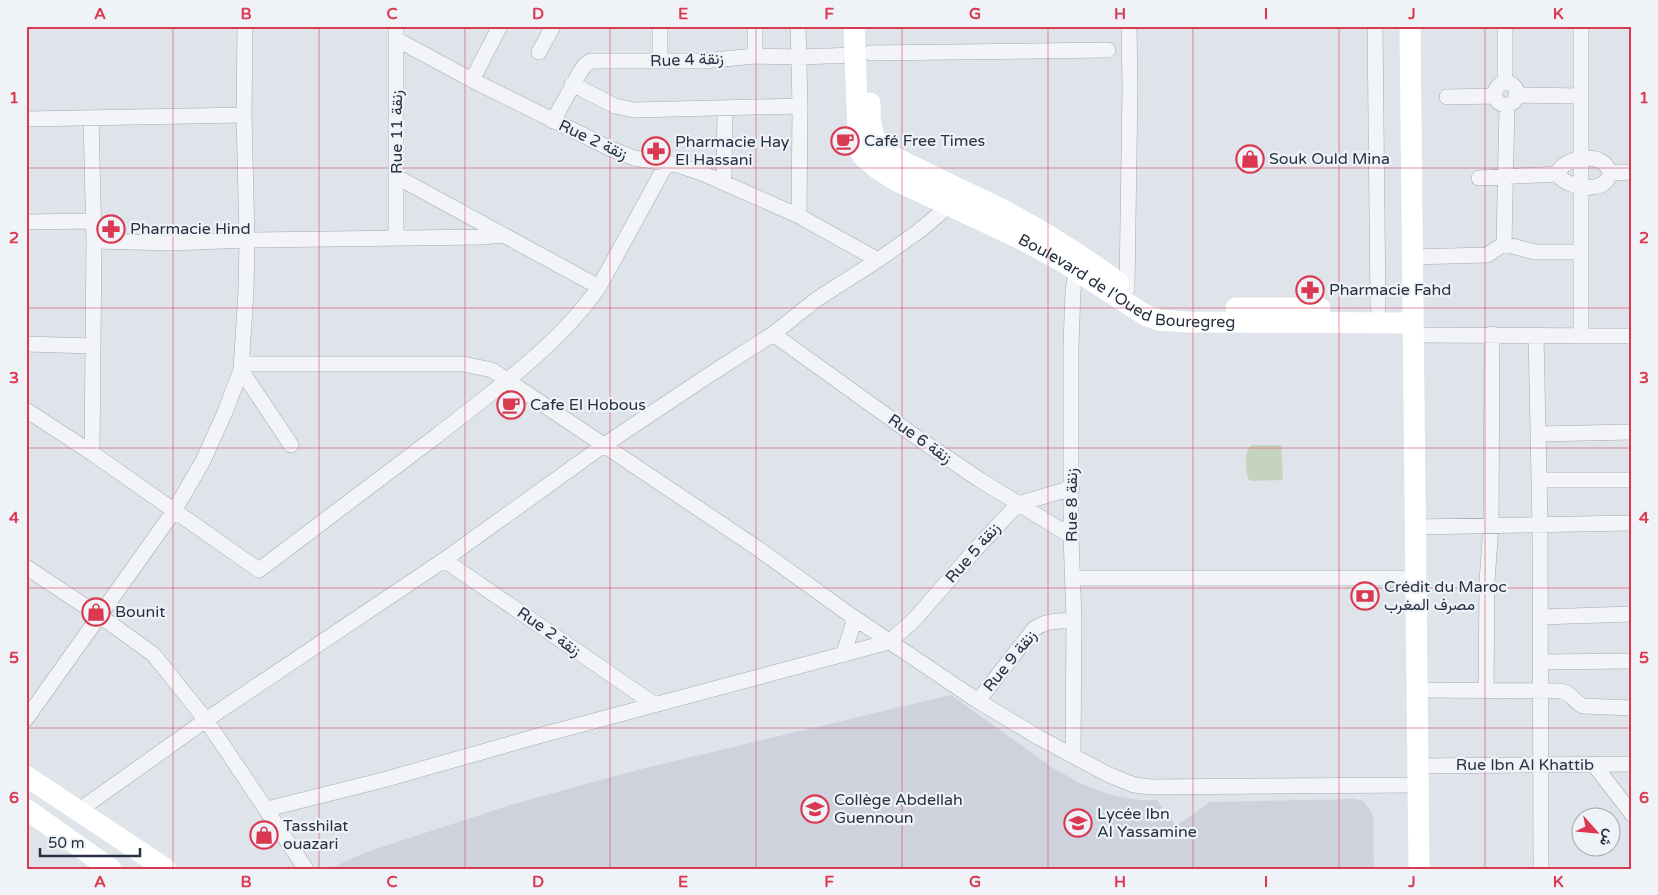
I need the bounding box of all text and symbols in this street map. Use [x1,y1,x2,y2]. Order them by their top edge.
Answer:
text: A [94,4,106,24]
text: B [240,4,252,24]
text: C [386,4,398,24]
text: D [532,4,544,24]
text: E [678,4,688,24]
text: F [824,4,834,24]
text: G [969,4,981,24]
text: H [1114,4,1126,24]
text: I [1264,4,1268,24]
text: J [1407,4,1416,24]
text: K [1553,4,1564,24]
street label: Rue 4 زنقة [650,49,724,71]
text: 1 [9,88,19,108]
text: 1 [1639,88,1649,108]
street label: Rue 11 زنقة [387,90,407,174]
street label: Rue 2 زنقة [555,115,631,165]
cafe icon: Café Free Times [830,126,860,156]
place label: Café Free Times [864,131,985,151]
place label: Pharmacie Hay El Hassani [675,132,790,170]
pharmacy icon: Pharmacie Hay El Hassani [641,136,671,166]
shop icon: Souk Ould Mina [1235,144,1265,174]
place label: Souk Ould Mina [1269,149,1390,169]
pharmacy icon: Pharmacie Hind [96,214,126,244]
place label: Pharmacie Hind [130,219,251,239]
text: 2 [9,228,19,248]
text: 2 [1639,228,1649,248]
street label: Boulevard de l'Oued Bouregreg [1015,229,1235,332]
pharmacy icon: Pharmacie Fahd [1295,275,1325,305]
place label: Pharmacie Fahd [1329,280,1451,300]
text: 3 [9,368,19,388]
text: 3 [1639,368,1649,388]
cafe icon: Cafe El Hobous [496,390,526,420]
place label: Cafe El Hobous [530,395,646,415]
street label: Rue 6 زنقة [884,410,956,468]
street label: Rue 8 زنقة [1062,468,1082,542]
text: 4 [9,508,19,528]
text: 4 [1639,508,1649,528]
street label: Rue 5 زنقة [941,519,1005,587]
place label: Crédit du Maroc مصرف المغرب [1384,577,1507,615]
bank icon: Crédit du Maroc مصرف المغرب [1350,581,1380,611]
shop icon: Bounit [81,597,111,627]
place label: Bounit [115,602,165,622]
street label: Rue 2 زنقة [513,603,585,661]
street label: Rue 9 زنقة [979,626,1041,696]
text: 5 [9,648,19,668]
text: 5 [1639,648,1649,668]
street label: Rue Ibn Al Khattib [1456,755,1594,775]
text: 6 [9,788,19,808]
text: 6 [1639,788,1649,808]
place label: Collège Abdellah Guennoun [834,790,963,828]
school or university icon: Collège Abdellah Guennoun [800,794,830,824]
place label: Lycée Ibn Al Yassamine [1097,804,1197,842]
school or university icon: Lycée Ibn Al Yassamine [1063,808,1093,838]
north arrow [1570,808,1620,858]
place label: Tasshilat ouazari [283,816,348,854]
shop icon: Tasshilat ouazari [249,820,279,850]
scale bar [40,825,140,857]
text: ش [1596,826,1619,849]
text: 50 m [48,834,85,852]
text: A [94,872,106,892]
text: B [240,872,252,892]
text: C [386,872,398,892]
text: D [532,872,544,892]
text: E [678,872,688,892]
text: F [824,872,834,892]
text: G [969,872,981,892]
text: H [1114,872,1126,892]
text: I [1264,872,1268,892]
text: J [1407,872,1416,892]
text: K [1553,872,1564,892]

